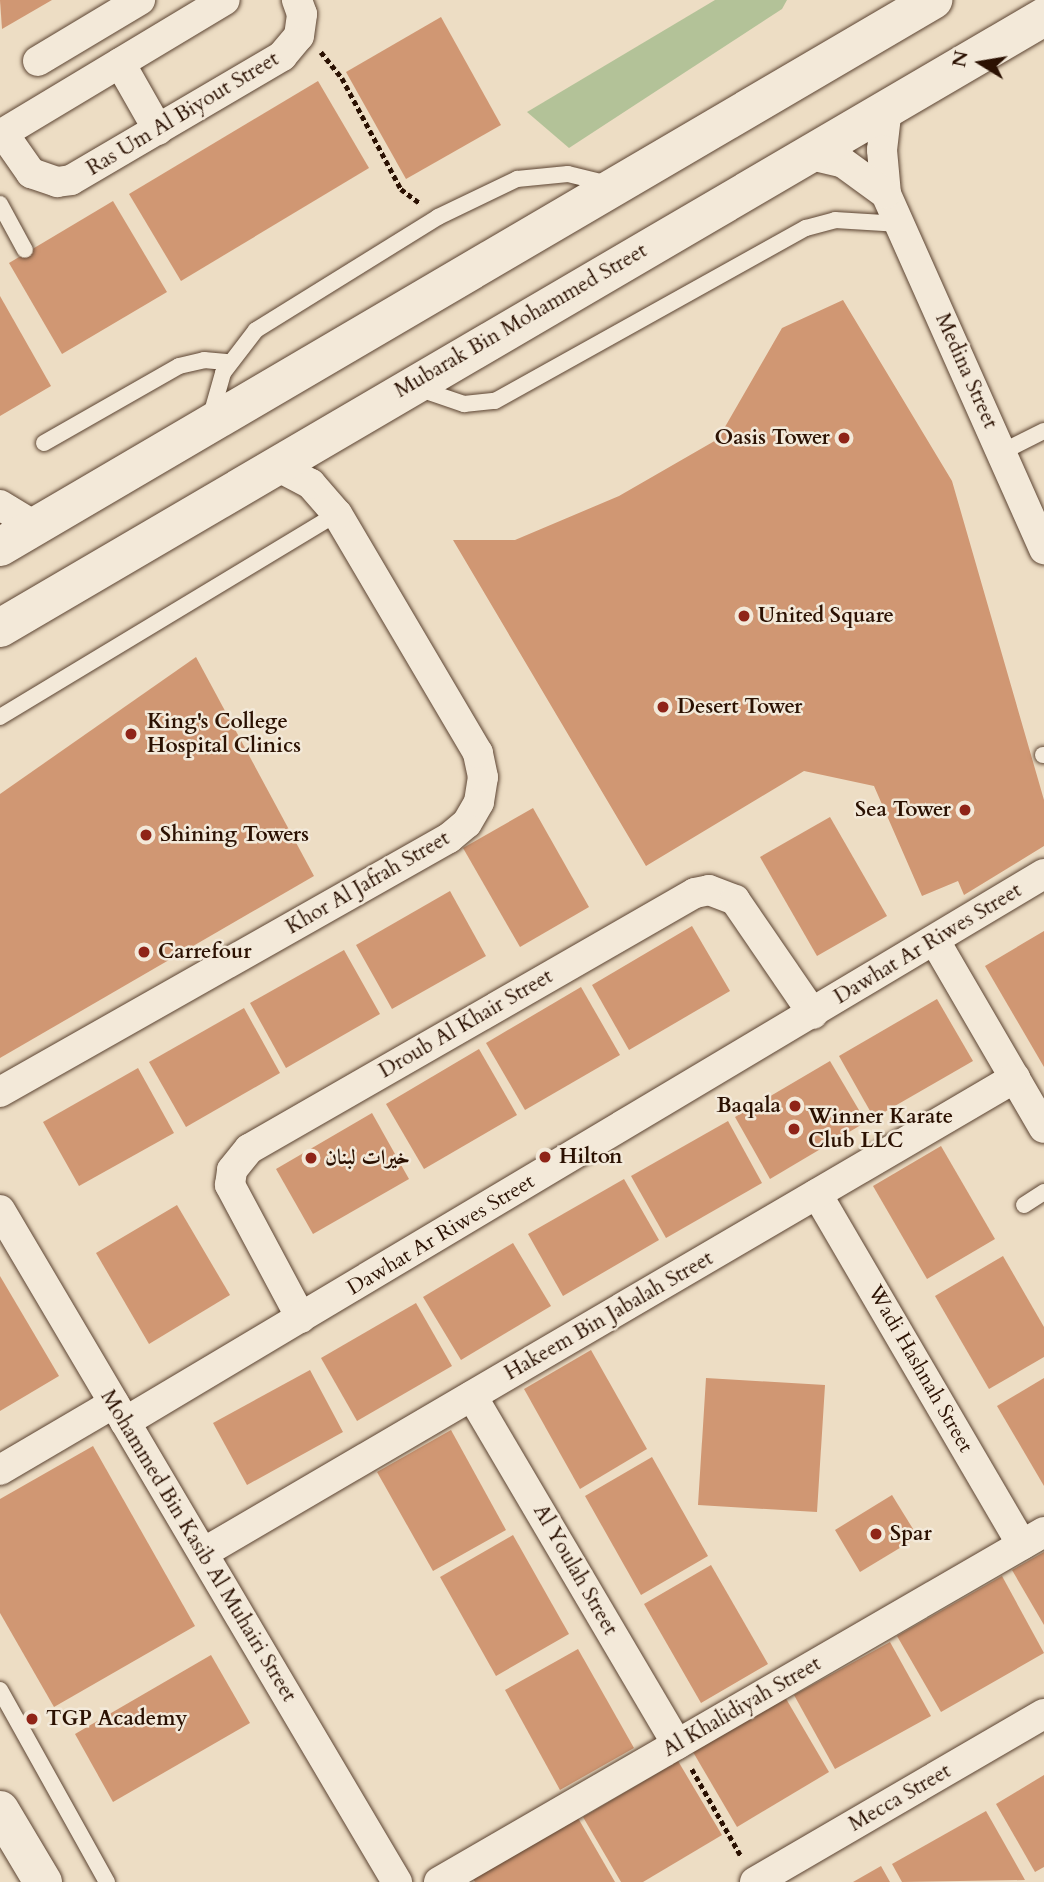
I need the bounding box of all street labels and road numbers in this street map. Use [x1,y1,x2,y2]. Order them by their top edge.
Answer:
street label: Ras Um Al Biyout Street [82,47,284,181]
street label: Mubarak Bin Mohammed Street [390,238,652,404]
street label: Medina Street [929,309,1003,433]
street label: Khor Al Jafrah Street [282,826,454,940]
street label: Dawhat Ar Riwes Street [830,878,1026,1010]
street label: Droub Al Khair Street [375,964,557,1084]
street label: Dawhat Ar Riwes Street [343,1169,539,1301]
street label: Hakeem Bin Jabalah Street [500,1246,718,1386]
street label: Wadi Hashnah Street [862,1281,978,1457]
street label: Mohammed Bin Kasib Al Muhairi Street [95,1385,301,1707]
street label: Al Youlah Street [527,1500,623,1640]
street label: Al Khalidiyah Street [658,1652,826,1762]
street label: Mecca Street [844,1759,956,1837]

